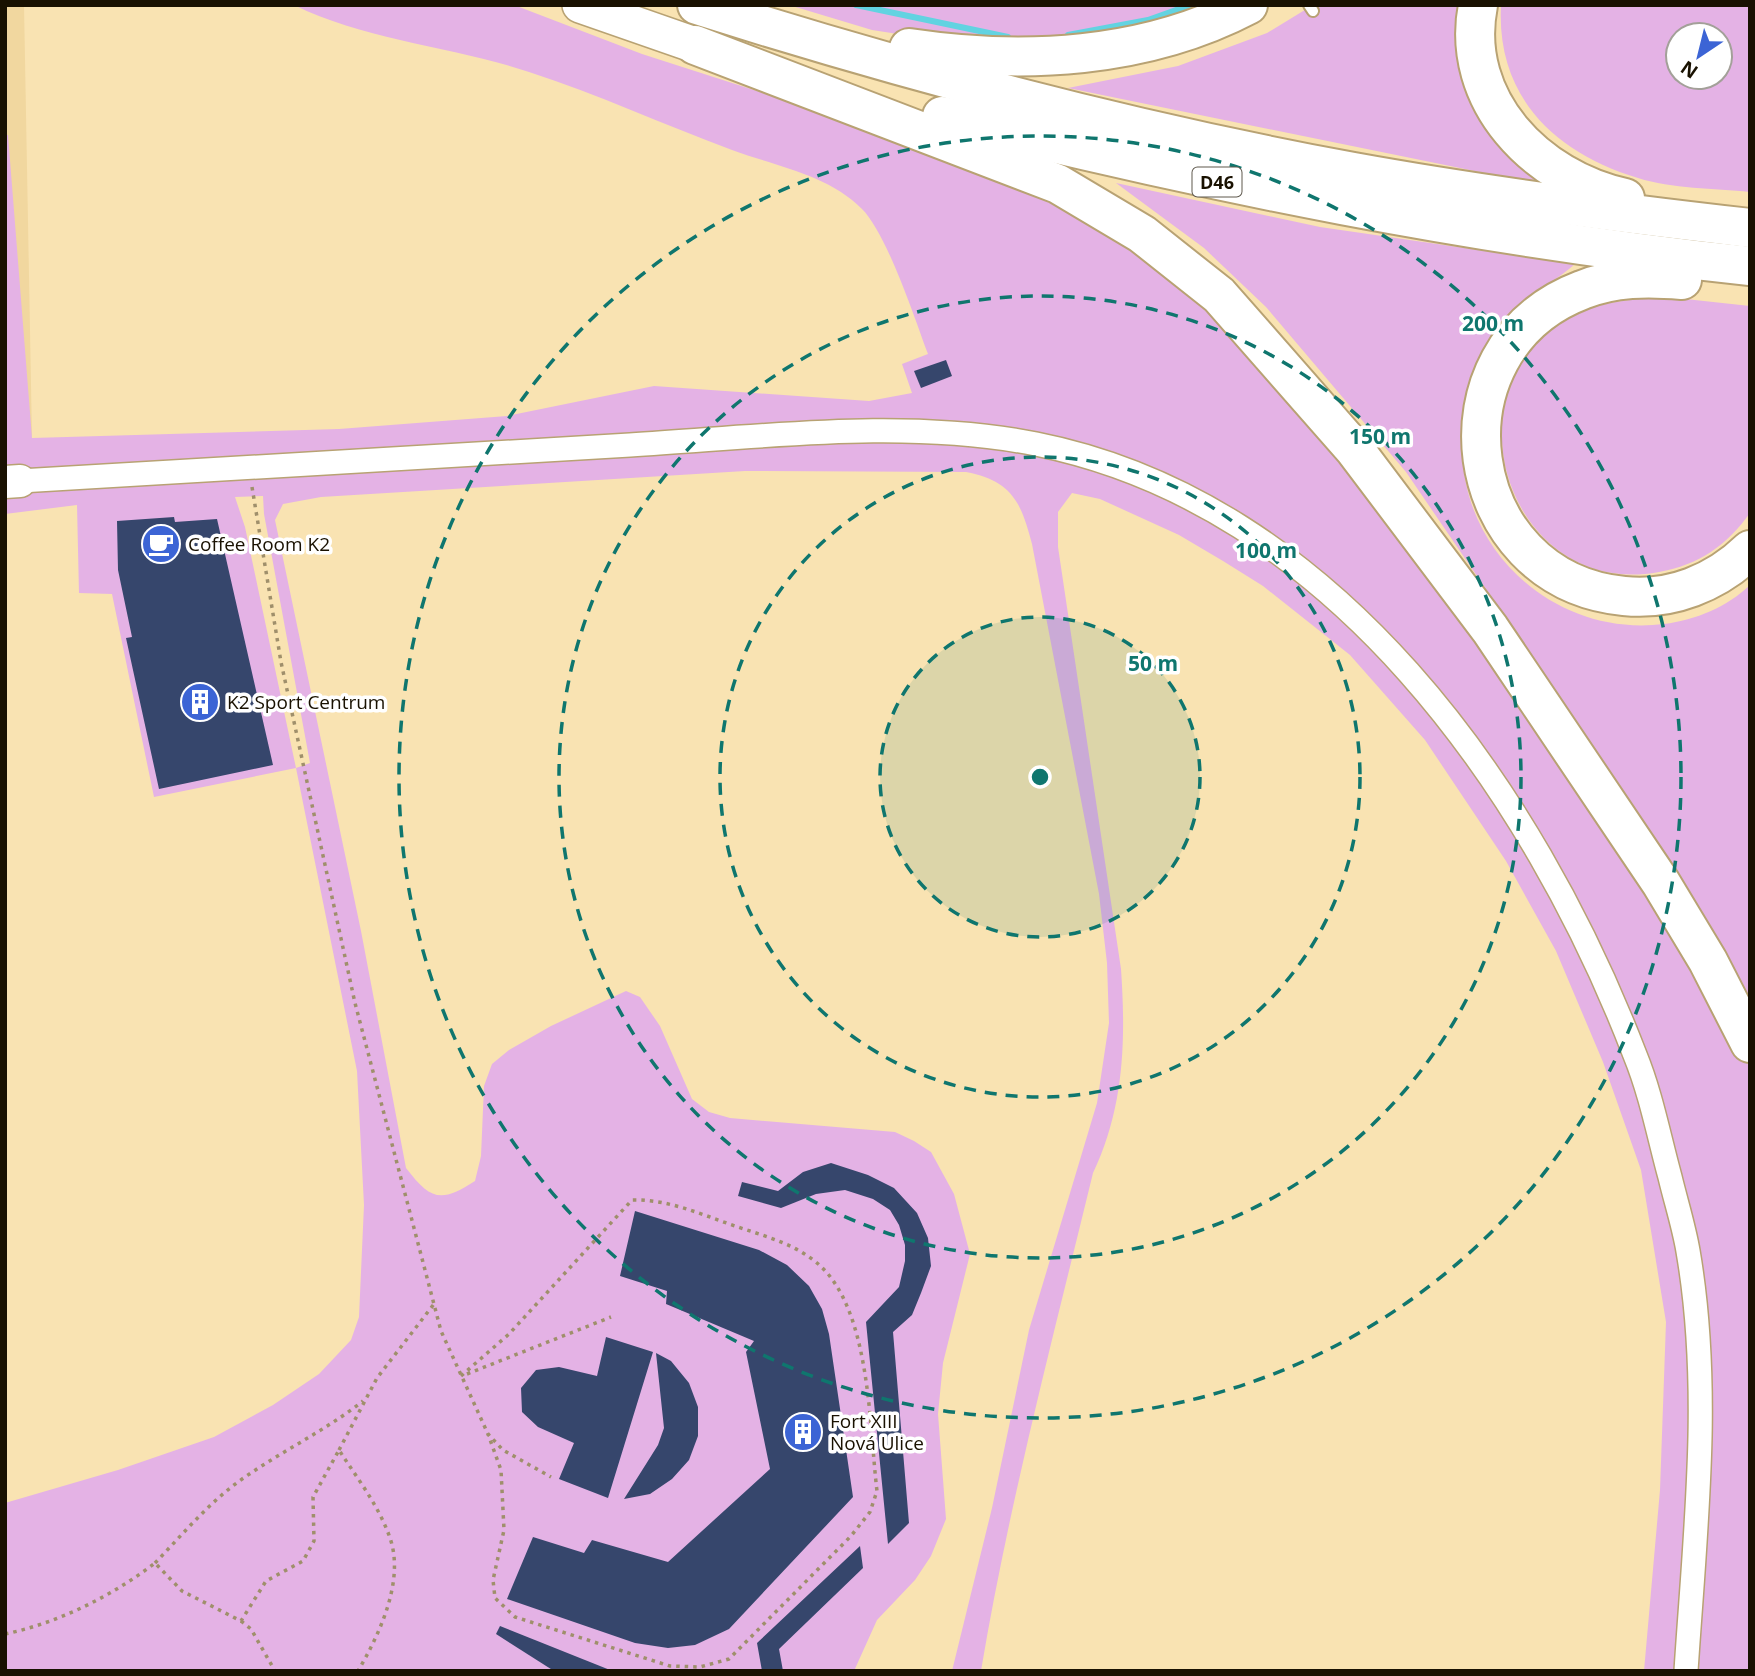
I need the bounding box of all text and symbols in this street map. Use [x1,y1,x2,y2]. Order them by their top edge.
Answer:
north arrow [1664,21,1734,91]
text: N [1675,55,1703,85]
road number: D46 [1192,168,1242,196]
text: 200 m [1462,309,1524,337]
text: 150 m [1349,422,1411,450]
cafe icon: Coffee Room K2 [140,523,182,565]
place label: Coffee Room K2 [188,531,330,557]
text: 100 m [1235,536,1297,564]
text: 50 m [1128,649,1178,677]
building icon: K2 Sport Centrum [179,681,221,723]
place label: K2 Sport Centrum [227,689,385,715]
centre of rings [1028,765,1052,789]
place label: Fort XIII Nová Ulice [830,1408,924,1456]
building icon: Fort XIII Nová Ulice [782,1411,824,1453]

